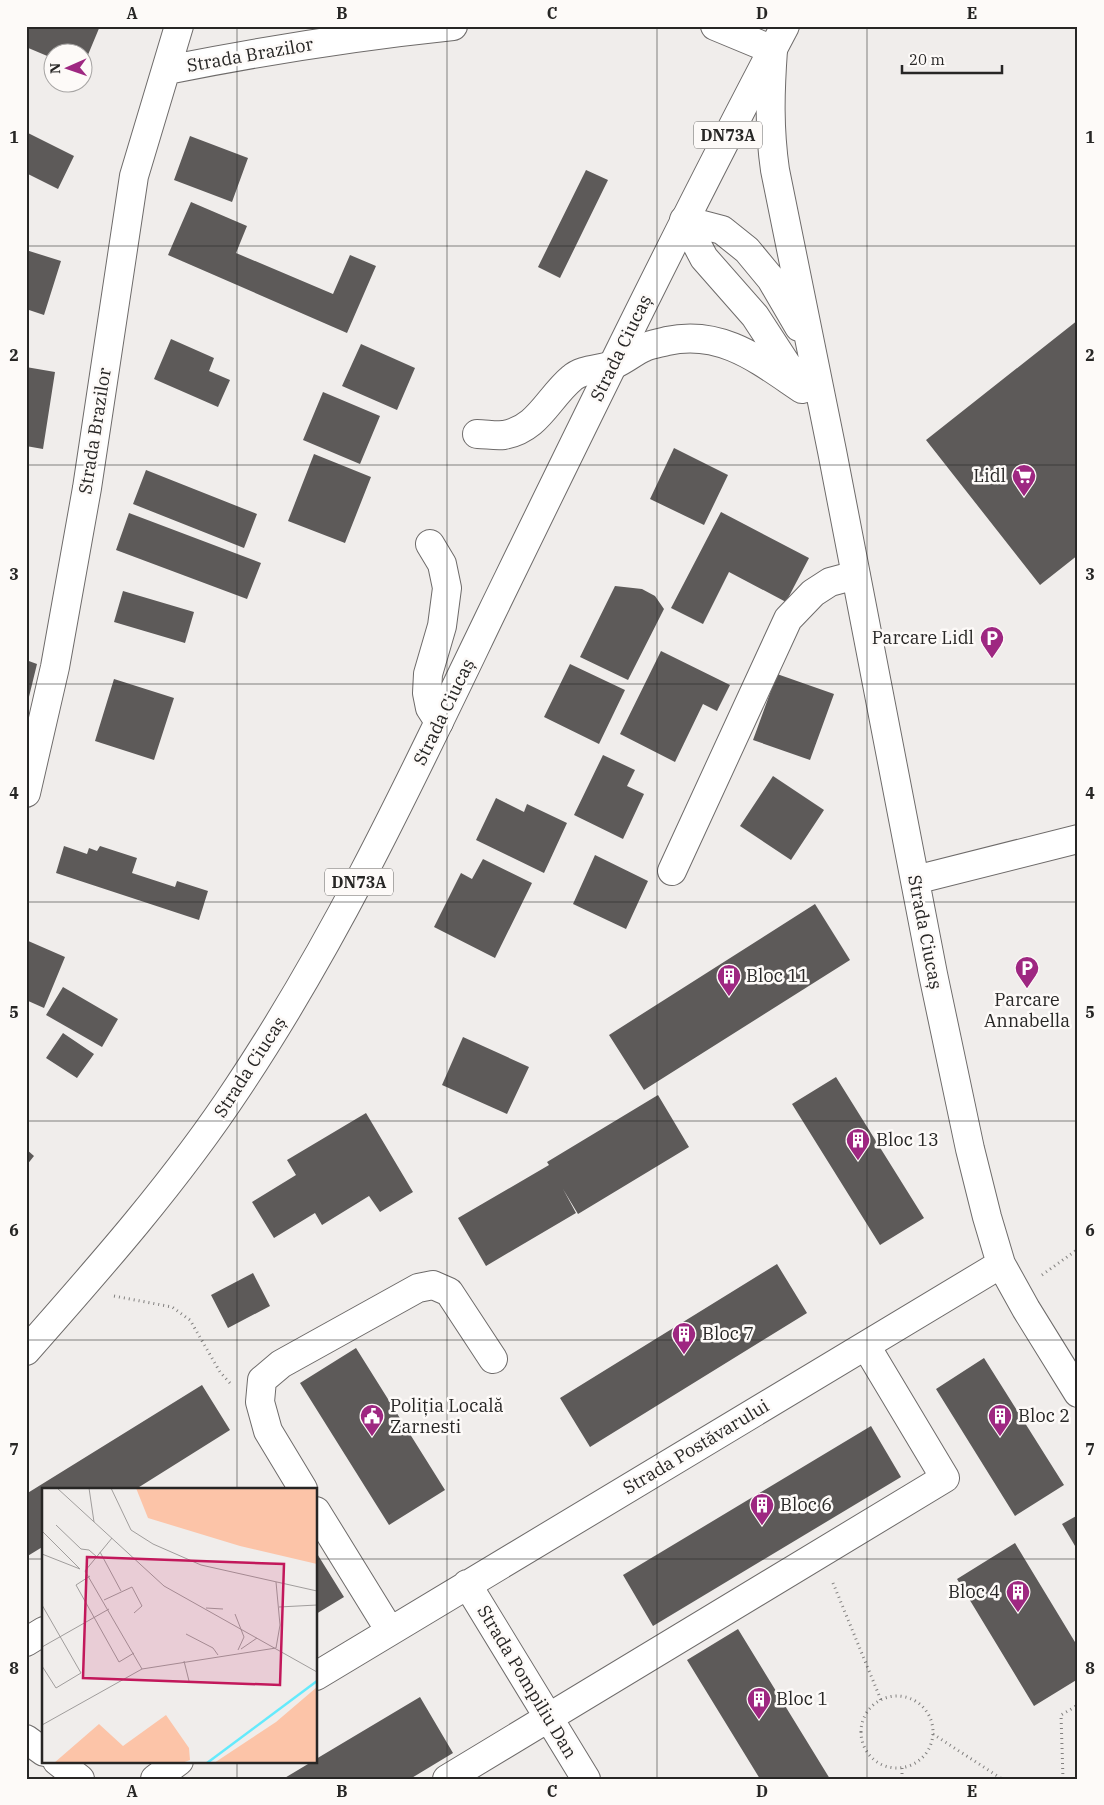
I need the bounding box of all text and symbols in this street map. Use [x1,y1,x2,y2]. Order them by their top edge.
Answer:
text: A [126,3,138,23]
text: B [336,3,348,23]
text: C [547,3,557,23]
text: D [756,3,768,23]
text: E [967,3,977,23]
street label: Strada Brazilor [185,32,315,77]
north arrow [42,42,92,92]
scale bar [902,42,1002,74]
text: 20 m [909,50,945,69]
text: N [46,63,64,74]
road number: DN73A [694,122,762,148]
text: 1 [9,127,19,147]
text: 1 [1085,127,1095,147]
street label: Strada Ciucaș [585,291,656,405]
text: 2 [9,345,19,365]
text: 2 [1085,345,1095,365]
street label: Strada Brazilor [73,366,116,496]
supermarket icon: Lidl [1011,463,1037,497]
place label: Lidl [973,464,1006,487]
text: 3 [9,564,19,584]
text: 3 [1085,564,1095,584]
parking icon: Parcare Lidl [979,625,1005,659]
place label: Parcare Lidl [872,626,974,649]
street label: Strada Ciucaș [408,655,479,769]
text: 4 [9,783,19,803]
text: 4 [1085,783,1095,803]
road number: DN73A [325,869,393,896]
street label: Strada Ciucaș [903,873,948,991]
parking icon: Parcare Annabella [1014,955,1040,989]
building icon: Bloc 11 [716,963,742,997]
place label: Bloc 11 [746,964,809,987]
place label: Parcare Annabella [984,988,1070,1032]
text: 5 [9,1002,19,1022]
text: 5 [1085,1002,1095,1022]
street label: Strada Ciucaș [208,1012,291,1122]
building icon: Bloc 13 [845,1127,871,1161]
place label: Bloc 13 [876,1128,939,1151]
text: 6 [9,1220,19,1240]
text: 6 [1085,1220,1095,1240]
building icon: Bloc 7 [671,1321,697,1355]
place label: Bloc 7 [702,1322,754,1345]
place label: Poliția Locală Zarnesti [390,1394,504,1438]
street label: Strada Postăvarului [619,1394,773,1499]
public building icon: Poliția Locală Zarnesti [359,1403,385,1437]
building icon: Bloc 2 [987,1403,1013,1437]
place label: Bloc 2 [1018,1404,1070,1427]
text: 7 [9,1439,19,1459]
text: 7 [1085,1439,1095,1459]
inset map [42,1488,318,1762]
building icon: Bloc 6 [749,1492,775,1526]
place label: Bloc 6 [780,1493,832,1516]
building icon: Bloc 4 [1005,1579,1031,1613]
place label: Bloc 4 [948,1580,1000,1603]
street label: Strada Pompiliu Dan [473,1601,582,1763]
text: 8 [9,1658,19,1678]
text: 8 [1085,1658,1095,1678]
building icon: Bloc 1 [746,1686,772,1720]
place label: Bloc 1 [776,1687,828,1710]
text: A [126,1781,138,1801]
text: B [336,1781,348,1801]
text: C [547,1781,557,1801]
text: D [756,1781,768,1801]
text: E [967,1781,977,1801]

